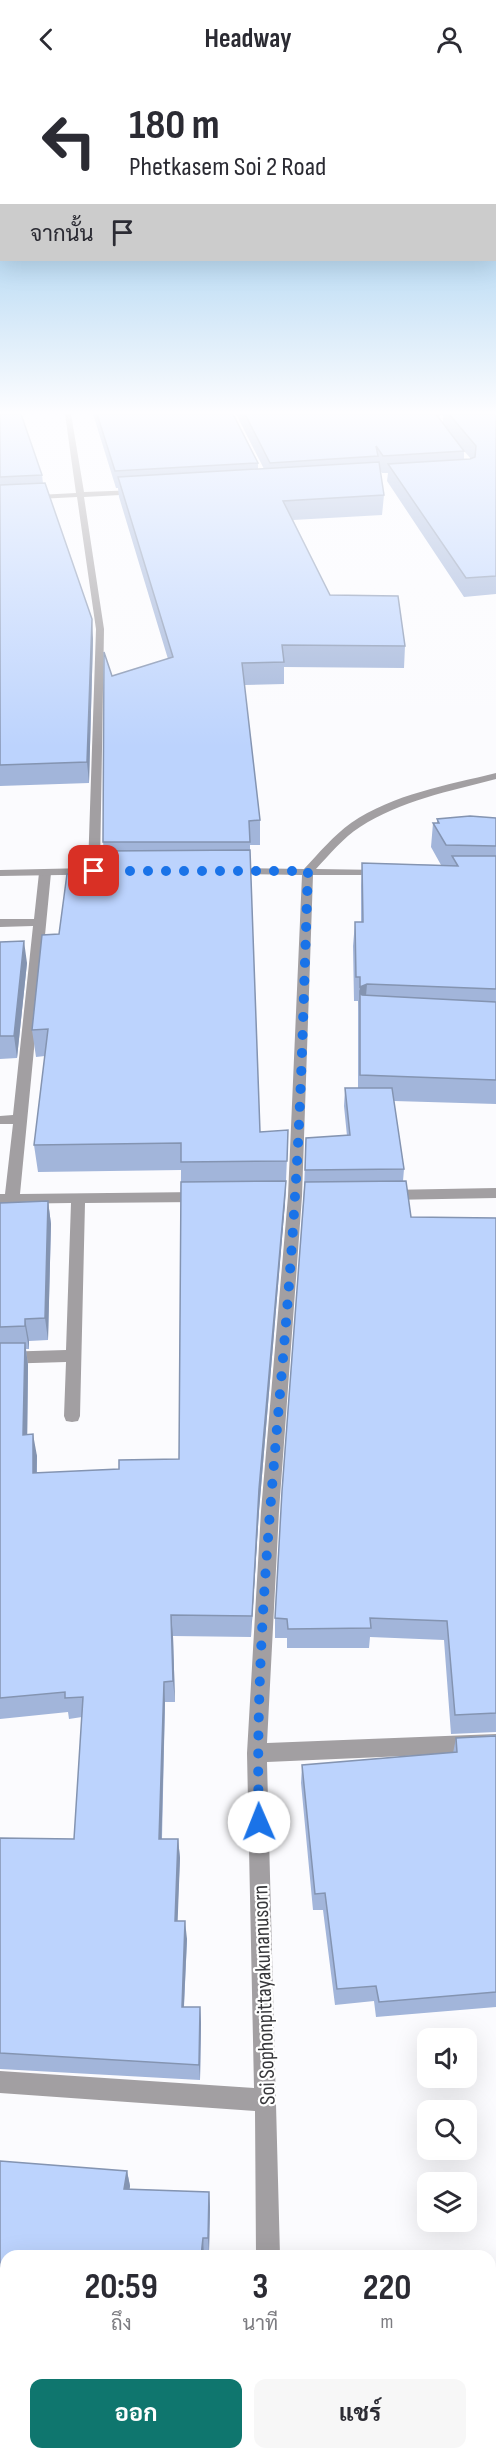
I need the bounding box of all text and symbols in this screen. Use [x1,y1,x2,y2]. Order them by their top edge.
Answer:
icon: back [30,23,63,56]
text: Headway [205,23,291,55]
icon: person [433,23,466,56]
text: 180 m [129,100,220,151]
icon: left [30,102,108,180]
text: Phetkasem Soi 2 Road [129,151,326,183]
icon: arrive [106,216,139,249]
text: จากนั้น [30,221,94,248]
pin [68,845,119,896]
icon: arrive [77,854,110,887]
position arrow [227,1790,291,1854]
street label: Soi Sophonpittayakunanusorn [247,1885,282,2105]
map controls [417,2028,477,2232]
button: sound [417,2028,477,2088]
button: search [417,2100,477,2160]
button: layers [417,2172,477,2232]
text: 20:59 [85,2266,158,2309]
text: 3 [252,2266,268,2309]
text: 220 [363,2267,411,2310]
text: m [381,2310,393,2334]
text: ถึง [111,2312,132,2336]
text: นาที [243,2312,278,2336]
button: ออก [30,2379,242,2448]
button: แชร์ [254,2379,466,2448]

